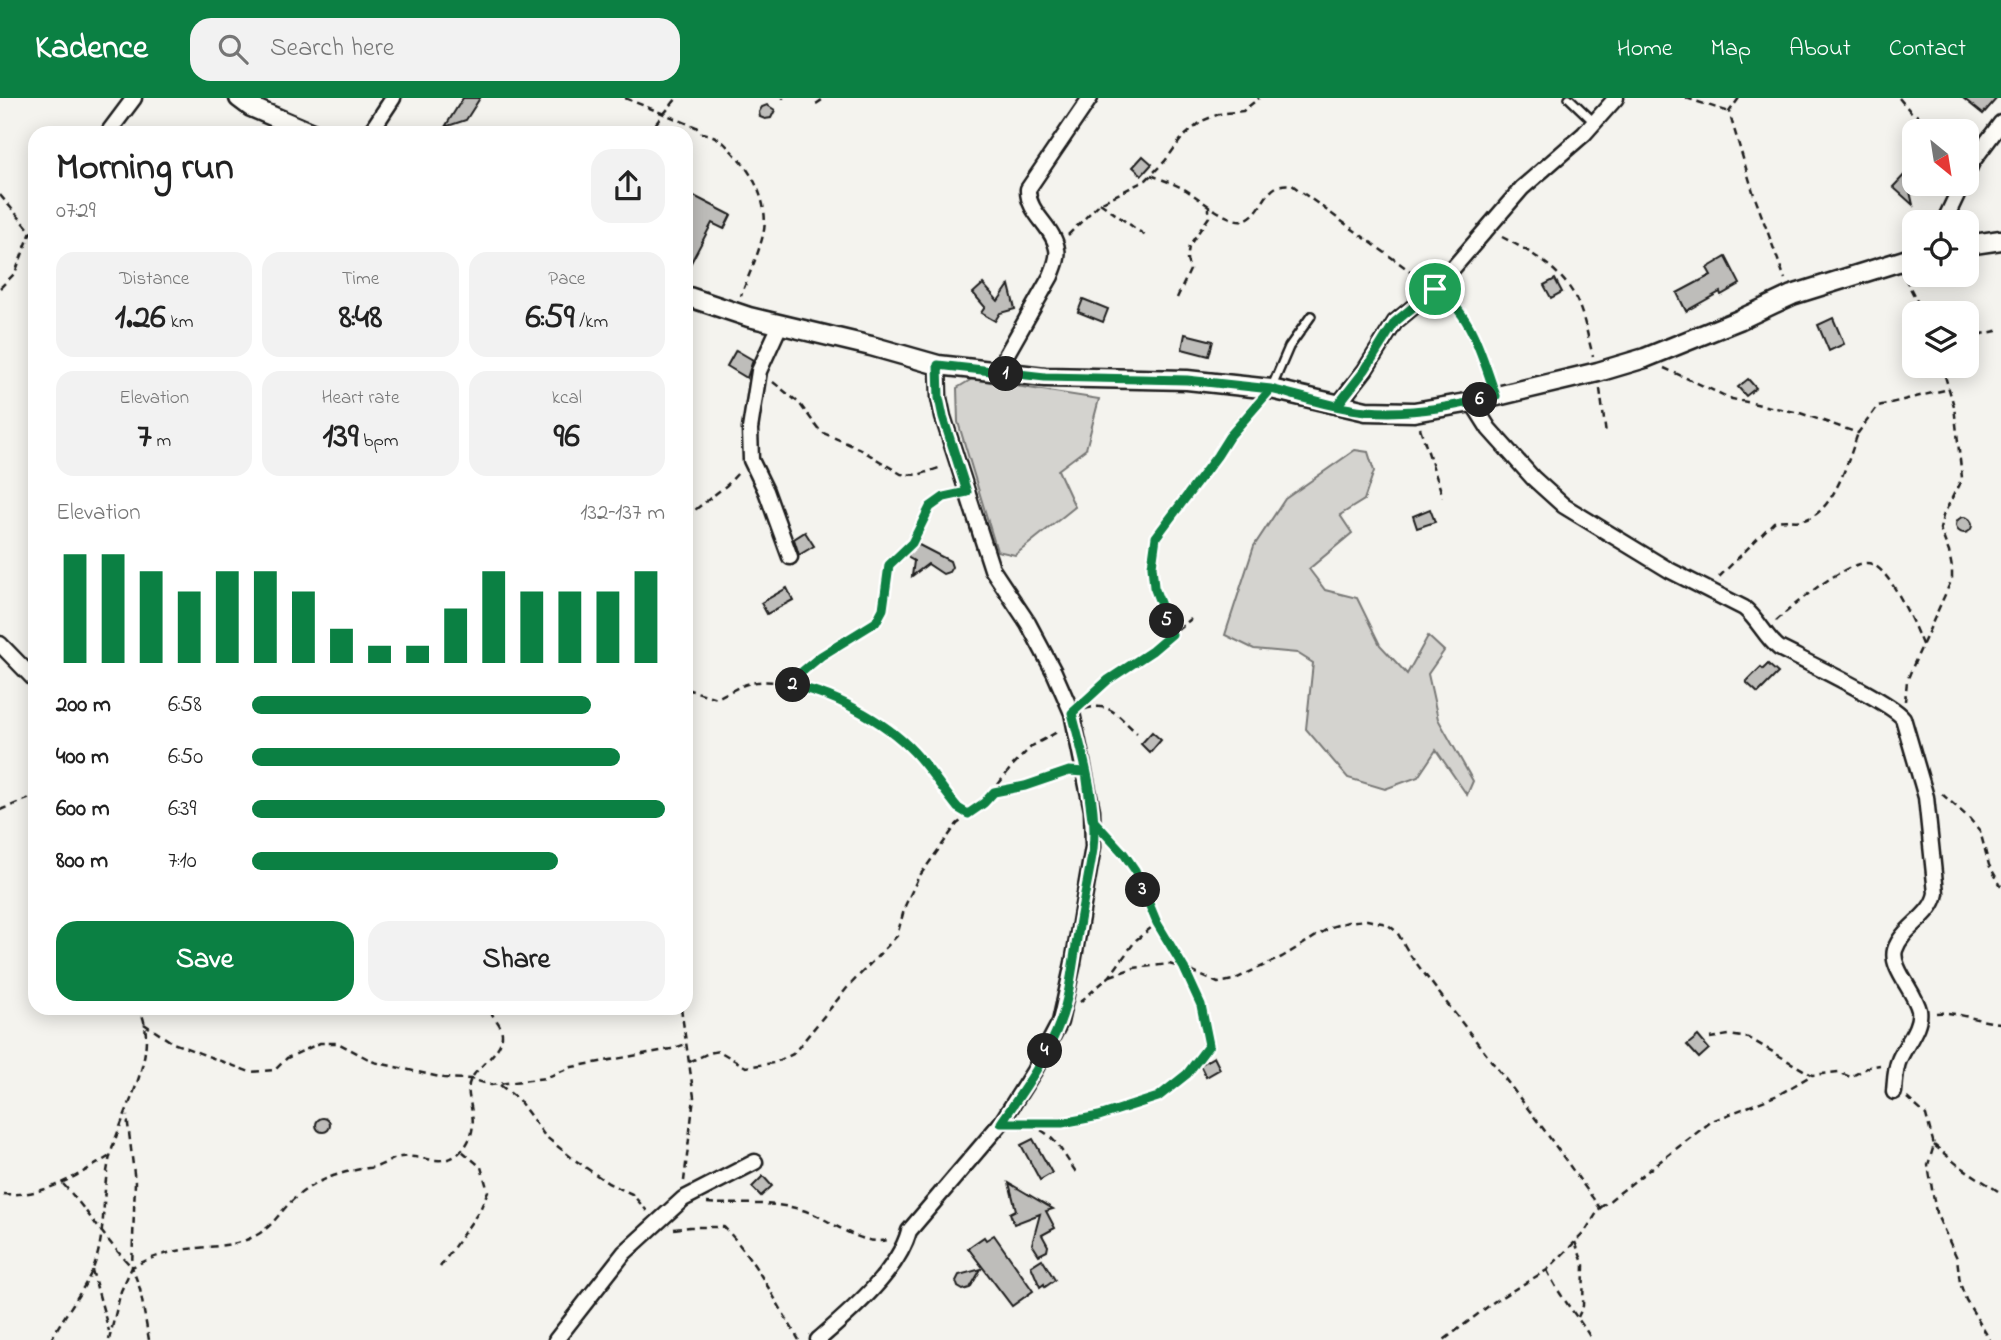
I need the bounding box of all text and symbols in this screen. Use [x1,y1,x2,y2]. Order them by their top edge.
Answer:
search box [190,18,680,81]
text: Kadence [35,25,148,73]
icon: search [214,30,252,68]
text: Search here [270,30,394,68]
text: Home [1617,32,1673,67]
text: Map [1711,32,1751,67]
text: About [1789,32,1851,67]
text: Contact [1889,32,1966,67]
north arrow [1902,119,1979,196]
map controls [1902,119,1979,378]
text: Morning run [56,141,234,197]
button: share [591,149,665,223]
text: 07:29 [56,195,96,228]
button: locate [1902,210,1979,287]
pin [1405,259,1465,319]
text: Distance [119,266,189,293]
text: Time [342,266,379,293]
text: Pace [548,266,585,293]
icon: arrive [1416,270,1454,308]
text: 1.26 [115,293,166,344]
text: 8:48 [339,293,382,344]
text: 6:59 [525,293,574,344]
button: layers [1902,301,1979,378]
text: km [166,309,194,336]
text: /km [574,309,608,336]
pin: 1 [988,356,1024,392]
text: 1 [1002,360,1009,387]
pin: 6 [1462,382,1498,418]
text: Elevation [119,385,189,412]
text: Heart rate [322,385,399,412]
text: kcal [552,385,582,412]
text: 6 [1475,386,1484,413]
text: 7 [137,412,152,463]
text: 139 [322,412,359,463]
text: 96 [554,412,580,463]
text: m [152,428,171,455]
text: bpm [359,428,398,455]
text: Elevation [56,497,141,530]
text: 132–137 m [580,497,665,530]
pin: 5 [1150,603,1184,638]
text: 5 [1161,607,1172,634]
pin: 2 [776,668,810,702]
text: 2 [788,671,797,698]
text: 200 m [56,689,111,722]
text: 6:58 [168,689,202,722]
text: 400 m [56,741,109,774]
text: 6:50 [168,741,203,774]
text: 600 m [56,793,110,826]
text: 6:39 [168,793,197,826]
text: 800 m [56,845,108,878]
text: 7:10 [168,845,197,878]
pin: 3 [1126,872,1160,908]
text: 3 [1139,876,1146,903]
button: Save [56,921,354,1001]
button: Share [368,921,665,1001]
pin: 4 [1028,1034,1062,1068]
text: 4 [1041,1037,1048,1064]

